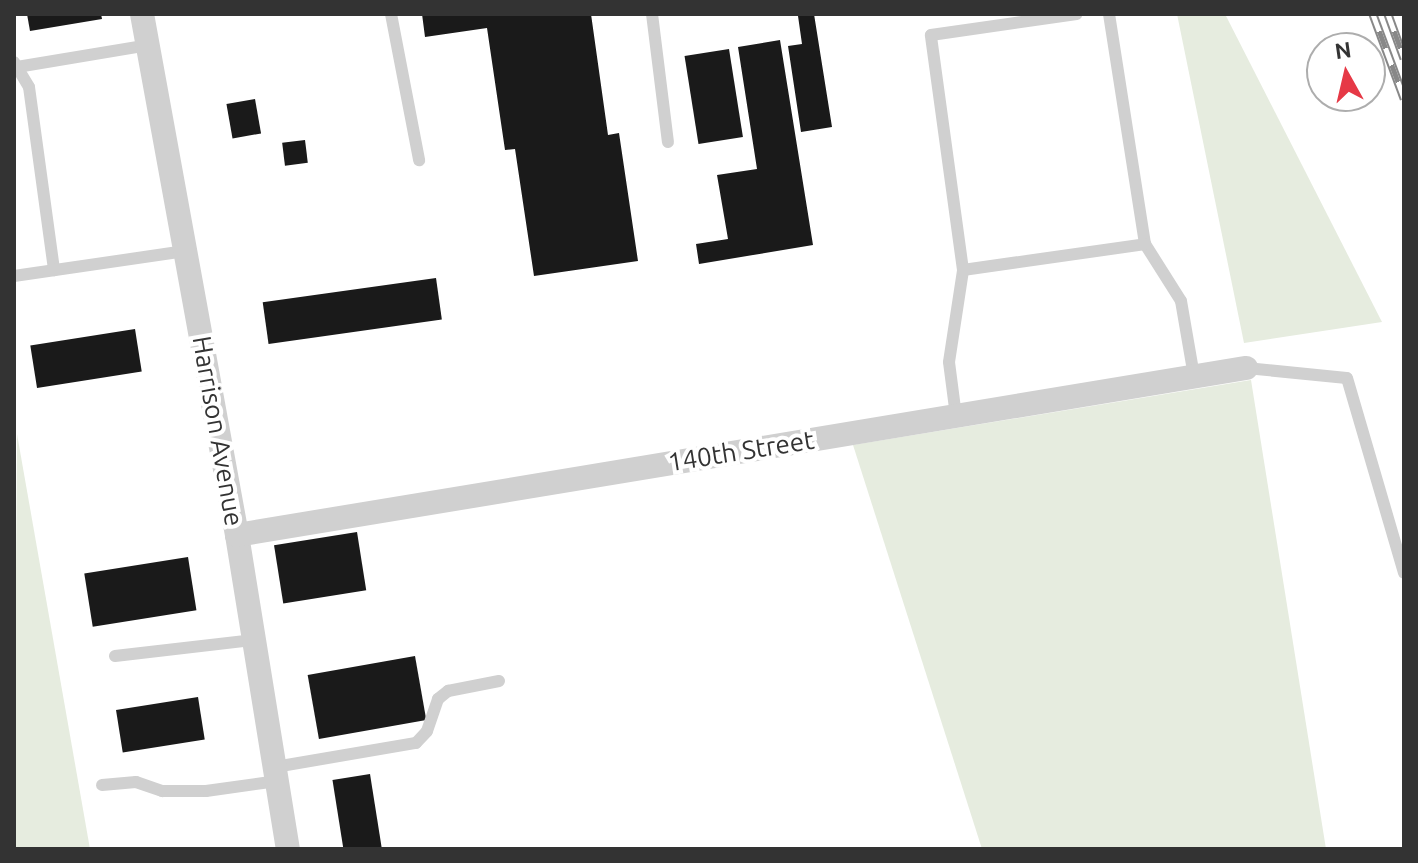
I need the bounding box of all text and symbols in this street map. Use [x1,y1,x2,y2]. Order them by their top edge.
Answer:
north arrow [1306,32,1386,112]
text: N [1333,36,1353,63]
street label: Harrison Avenue [186,334,250,528]
street label: 140th Street [666,424,816,478]

